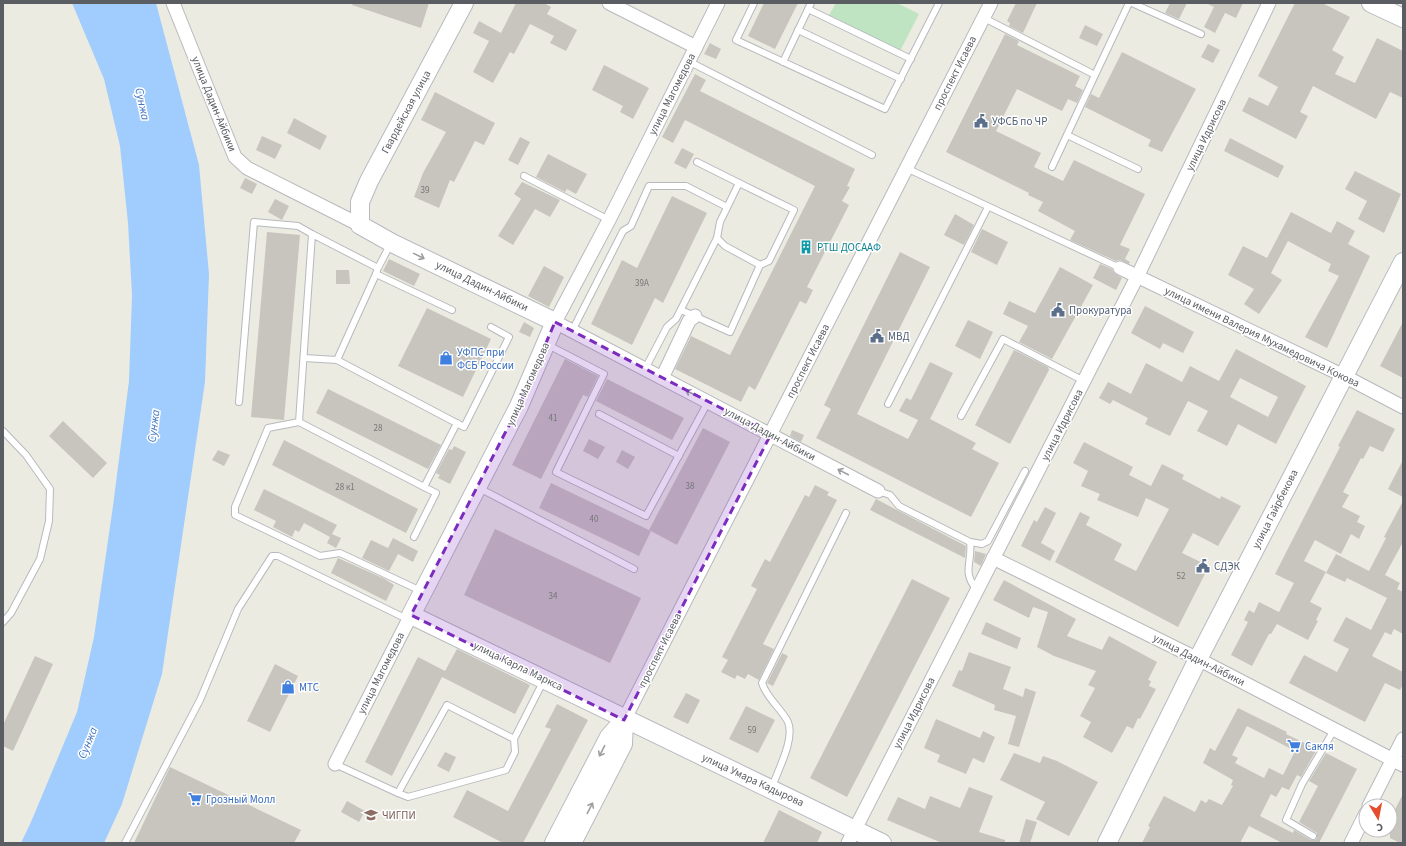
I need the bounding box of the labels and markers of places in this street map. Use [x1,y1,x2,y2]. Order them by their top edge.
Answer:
public building icon: УФСБ по ЧР [973,113,989,129]
place label: УФСБ по ЧР [992,114,1047,129]
building icon: РТШ ДОСААФ [798,239,814,255]
place label: РТШ ДОСААФ [817,240,881,255]
public building icon: Прокуратура [1050,302,1066,318]
place label: Прокуратура [1069,303,1132,318]
public building icon: МВД [869,328,885,344]
place label: МВД [888,329,909,344]
place label: УФПС при ФСБ России [457,345,514,373]
shop icon: УФПС при ФСБ России [438,350,454,366]
public building icon: СДЭК [1195,558,1211,574]
place label: СДЭК [1214,559,1241,574]
shop icon: МТС [280,679,296,695]
place label: МТС [299,680,319,695]
supermarket icon: Сакля [1286,738,1302,754]
place label: Сакля [1305,739,1334,754]
supermarket icon: Грозный Молл [187,791,203,807]
place label: Грозный Молл [206,792,275,807]
school or university icon: ЧИГПИ [363,807,379,823]
place label: ЧИГПИ [382,808,416,823]

